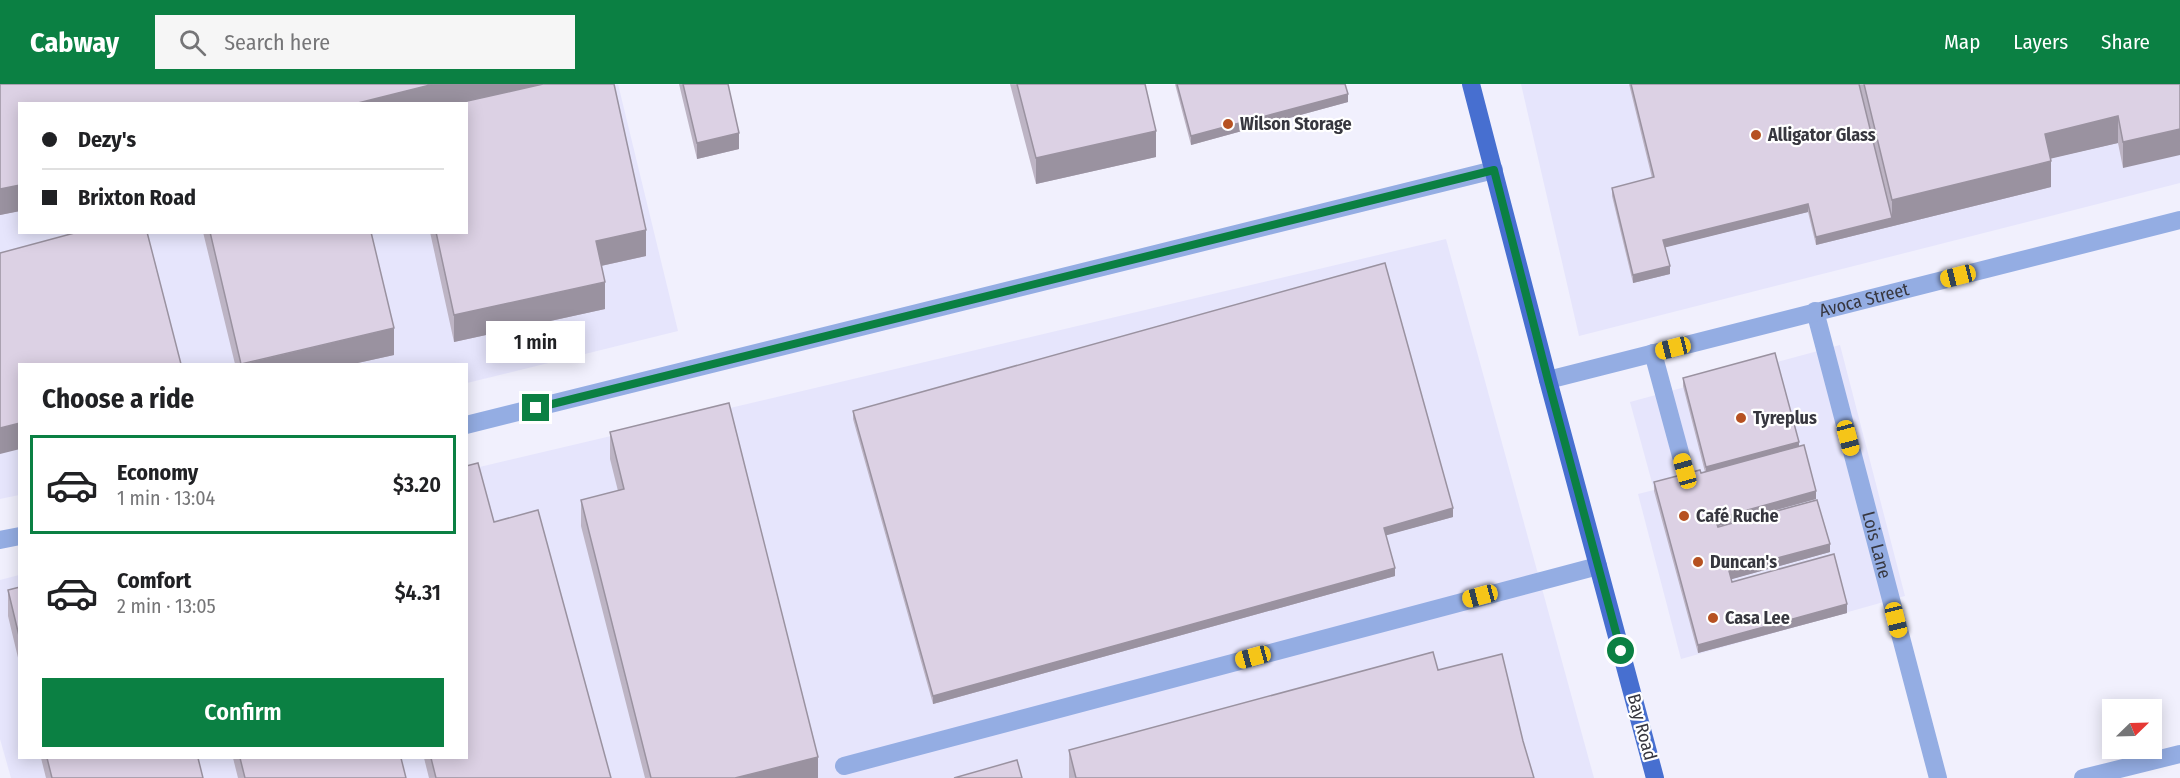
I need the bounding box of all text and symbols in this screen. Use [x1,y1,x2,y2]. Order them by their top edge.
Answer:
search box [155,15,575,69]
text: Cabway [30,26,119,59]
icon: search [176,26,209,59]
text: Search here [224,29,330,56]
text: Map [1944,29,1980,55]
text: Layers [2013,29,2068,55]
text: Share [2101,29,2150,55]
place label: Wilson Storage [1240,113,1352,135]
marker: Wilson Storage [1221,117,1235,131]
place label: Alligator Glass [1767,124,1876,146]
text: Dezy's [78,126,136,153]
marker: Alligator Glass [1749,128,1763,142]
text: Brixton Road [78,184,196,211]
car [1938,263,1978,289]
street label: Avoca Street [1817,278,1911,322]
callout: 1 min [486,321,586,363]
text: 1 min [514,330,557,354]
car [1653,335,1693,361]
text: Choose a ride [42,383,194,415]
route end [522,394,549,421]
place label: Tyreplus [1753,407,1817,429]
marker: Tyreplus [1734,411,1748,425]
car [1835,418,1861,458]
car [1671,451,1699,491]
icon: car [45,458,99,512]
text: Economy [117,459,198,486]
text: $3.20 [393,471,441,498]
text: 1 min · 13:04 [117,486,215,510]
place label: Café Ruche [1696,505,1779,527]
marker: Café Ruche [1677,509,1691,523]
street label: Lois Lane [1857,509,1896,581]
place label: Duncan's [1710,551,1777,573]
marker: Duncan's [1691,555,1705,569]
icon: car [45,566,99,620]
text: Comfort [117,567,191,594]
text: $4.31 [395,579,441,606]
car [1460,583,1500,609]
text: 2 min · 13:05 [117,594,216,618]
car [1883,600,1909,640]
place label: Casa Lee [1725,607,1790,629]
marker: Casa Lee [1706,611,1720,625]
route start [1607,637,1634,664]
car [1233,644,1273,670]
button: Confirm [42,678,444,747]
street label: Bay Road [1623,691,1661,763]
north arrow [2102,699,2162,759]
map controls [2102,699,2162,759]

